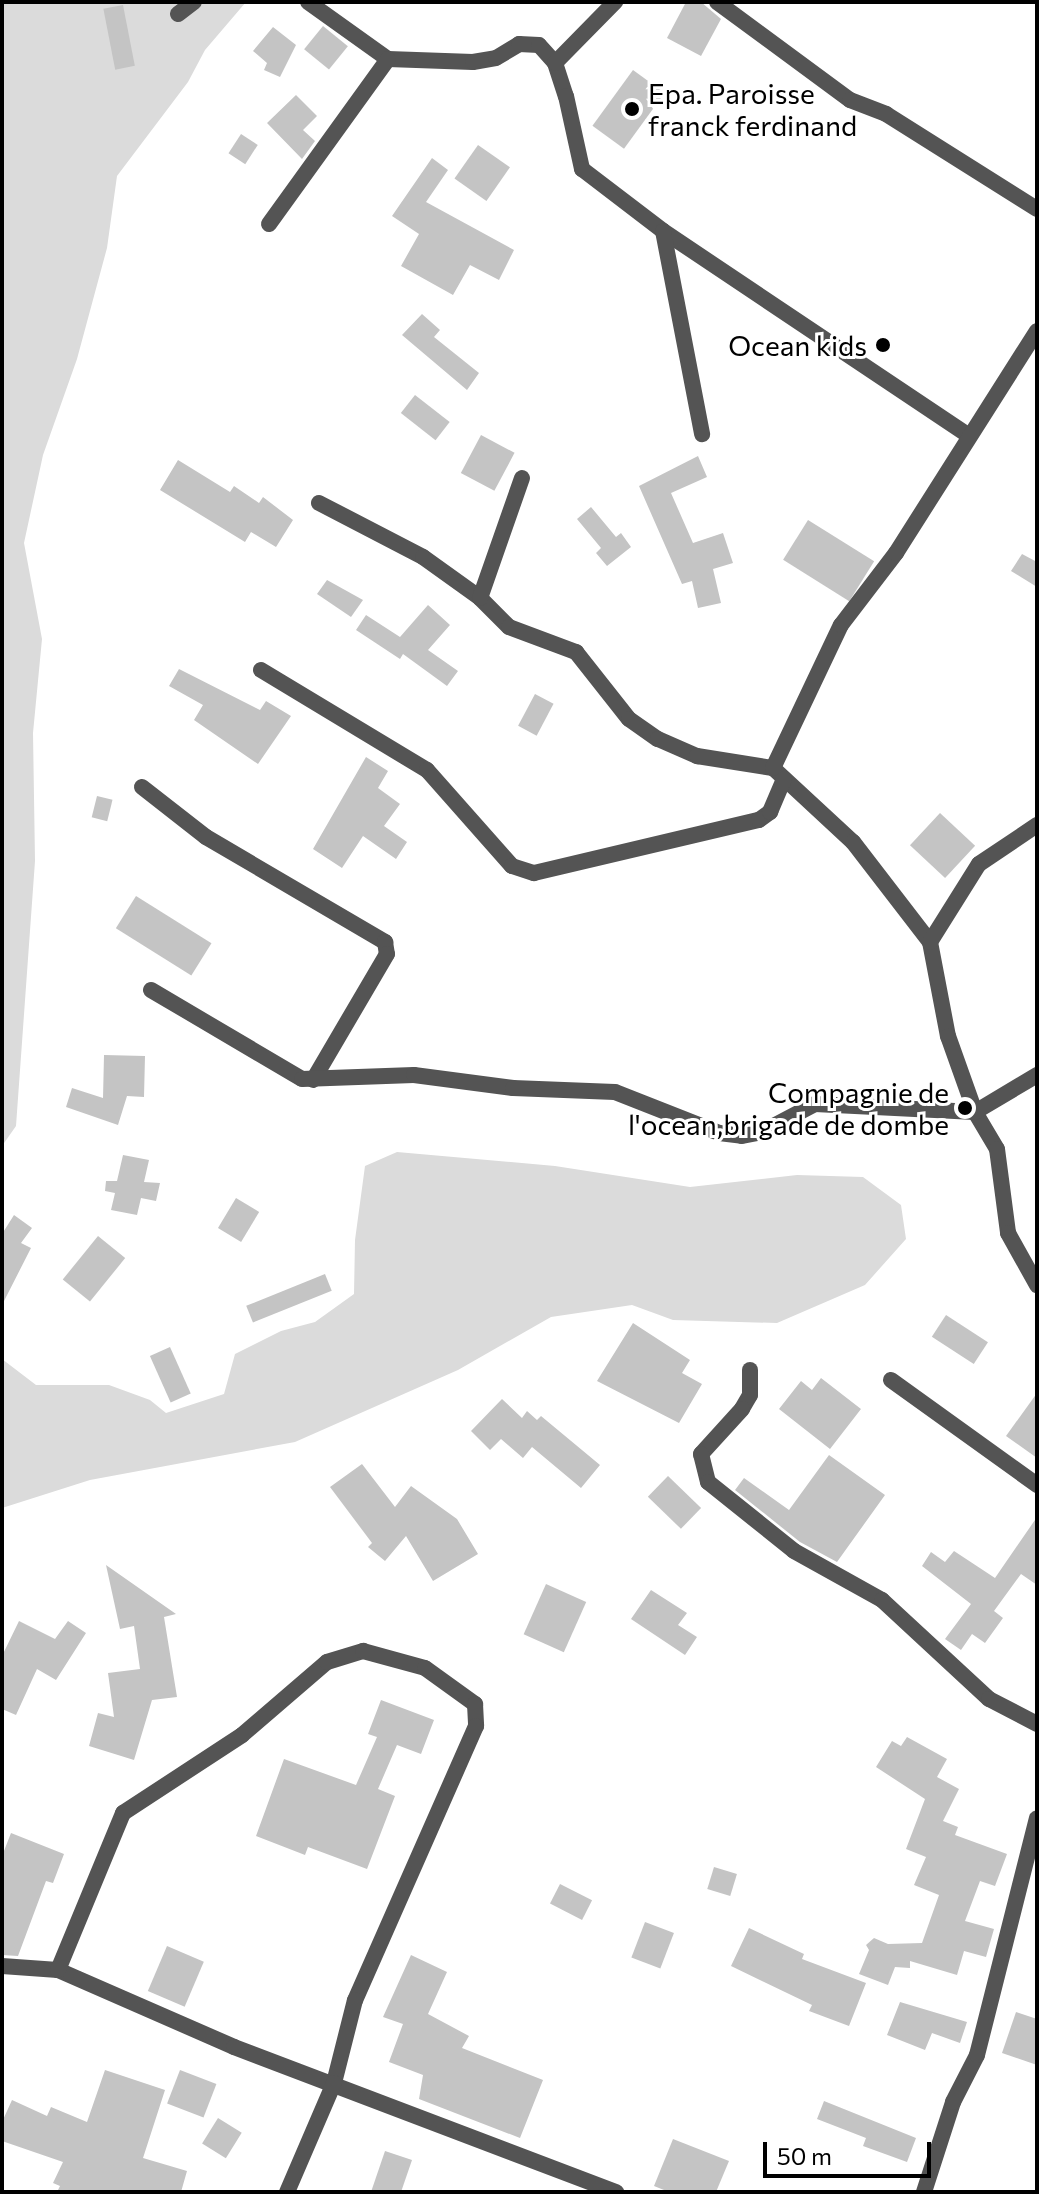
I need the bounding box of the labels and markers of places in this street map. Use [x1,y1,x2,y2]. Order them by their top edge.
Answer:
place label: Epa. Paroisse franck ferdinand [648,76,857,142]
marker: Epa. Paroisse franck ferdinand [623,100,641,118]
place label: Ocean kids [728,328,867,362]
marker: Ocean kids [874,336,892,354]
place label: Compagnie de l'ocean,brigade de dombe [628,1075,949,1141]
marker: Compagnie de l'ocean,brigade de dombe [956,1099,974,1117]

